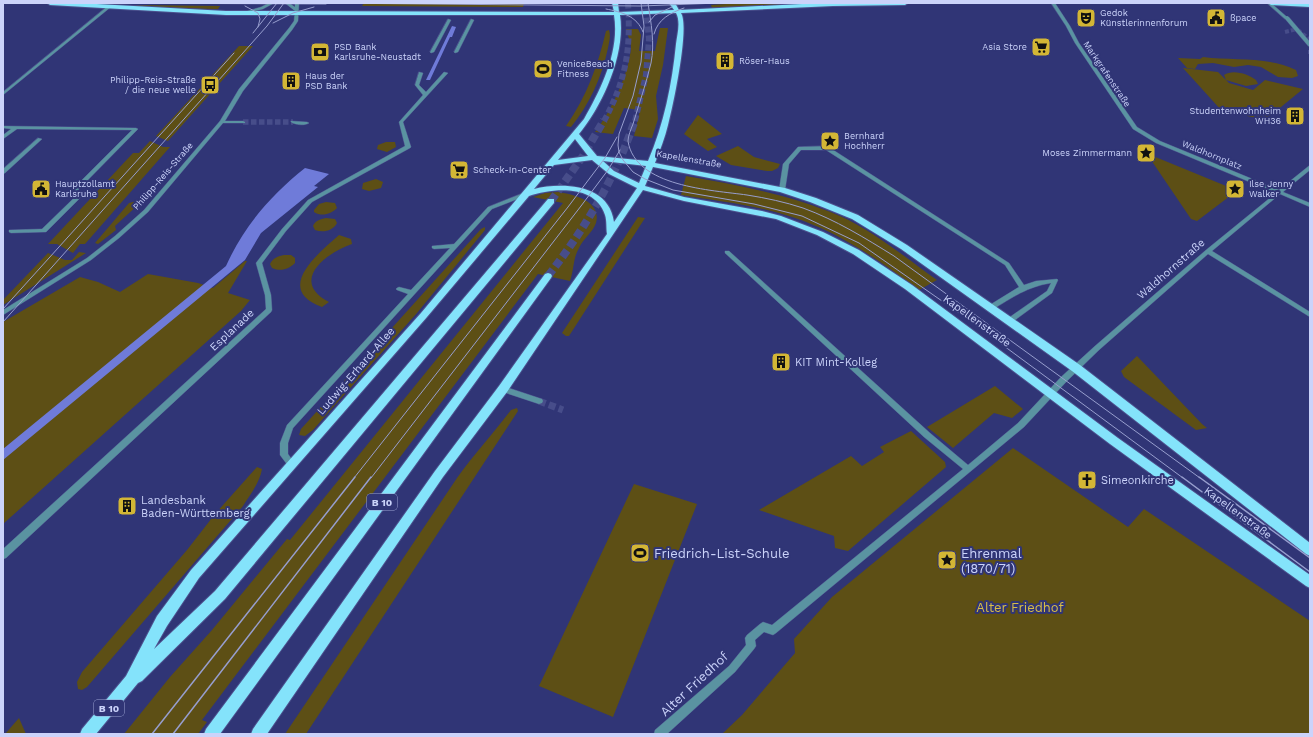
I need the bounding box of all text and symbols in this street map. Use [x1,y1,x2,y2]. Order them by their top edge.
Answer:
theatre icon: Gedok Künstlerinnenforum [1075,7,1097,29]
public building icon: ßpace [1205,7,1227,29]
place label: Gedok Künstlerinnenforum [1100,8,1188,28]
place label: ßpace [1230,13,1257,23]
supermarket icon: Asia Store [1030,36,1052,58]
street label: Markgrafenstraße [1081,39,1133,109]
bank icon: PSD Bank Karlsruhe-Neustadt [309,41,331,63]
place label: PSD Bank Karlsruhe-Neustadt [334,42,421,62]
place label: Asia Store [982,42,1027,52]
building icon: Röser-Haus [714,50,736,72]
place label: Röser-Haus [739,56,790,66]
sports icon: VeniceBeach Fitness [532,58,554,80]
place label: VeniceBeach Fitness [557,59,613,79]
building icon: Haus der PSD Bank [280,70,302,92]
place label: Haus der PSD Bank [305,71,347,91]
bus stop icon: Philipp-Reis-Straße / die neue welle [199,74,221,96]
place label: Philipp-Reis-Straße / die neue welle [110,75,196,95]
building icon: Studentenwohnheim WH36 [1284,105,1306,127]
place label: Studentenwohnheim WH36 [1189,106,1281,126]
place icon: Bernhard Hochherr [819,130,841,152]
place label: Bernhard Hochherr [844,131,885,151]
street label: Waldhornplatz [1181,138,1244,172]
street label: Philipp-Reis-Straße [131,140,195,212]
place icon: Moses Zimmermann [1135,142,1157,164]
street label: Kapellenstraße [656,148,722,170]
place label: Moses Zimmermann [1042,148,1132,158]
supermarket icon: Scheck-In-Center [448,159,470,181]
place label: Scheck-In-Center [473,165,551,175]
public building icon: Hauptzollamt Karlsruhe [30,178,52,200]
place icon: Ilse Jenny Walker [1224,178,1246,200]
place label: Hauptzollamt Karlsruhe [55,179,115,199]
place label: Ilse Jenny Walker [1249,179,1293,199]
street label: Waldhornstraße [1134,236,1208,302]
street label: Kapellenstraße [941,292,1013,350]
street label: Esplanade [207,306,257,354]
street label: Ludwig-Erhard-Allee [315,325,397,417]
building icon: KIT Mint-Kolleg [770,351,792,373]
place label: KIT Mint-Kolleg [795,356,877,369]
church icon: Simeonkirche [1076,469,1098,491]
place label: Simeonkirche [1101,474,1174,487]
street label: Kapellenstraße [1202,484,1274,542]
place label: Landesbank Baden-Württemberg [141,494,250,520]
road number: B 10 [367,494,397,510]
building icon: Landesbank Baden-Württemberg [116,495,138,517]
sports icon: Friedrich-List-Schule [629,542,651,564]
place label: Friedrich-List-Schule [654,546,789,561]
place label: Ehrenmal (1870/71) [961,546,1022,576]
place icon: Ehrenmal (1870/71) [936,549,958,571]
park label: Alter Friedhof [976,600,1064,615]
street label: Alter Friedhof [657,649,731,719]
road number: B 10 [94,700,124,716]

